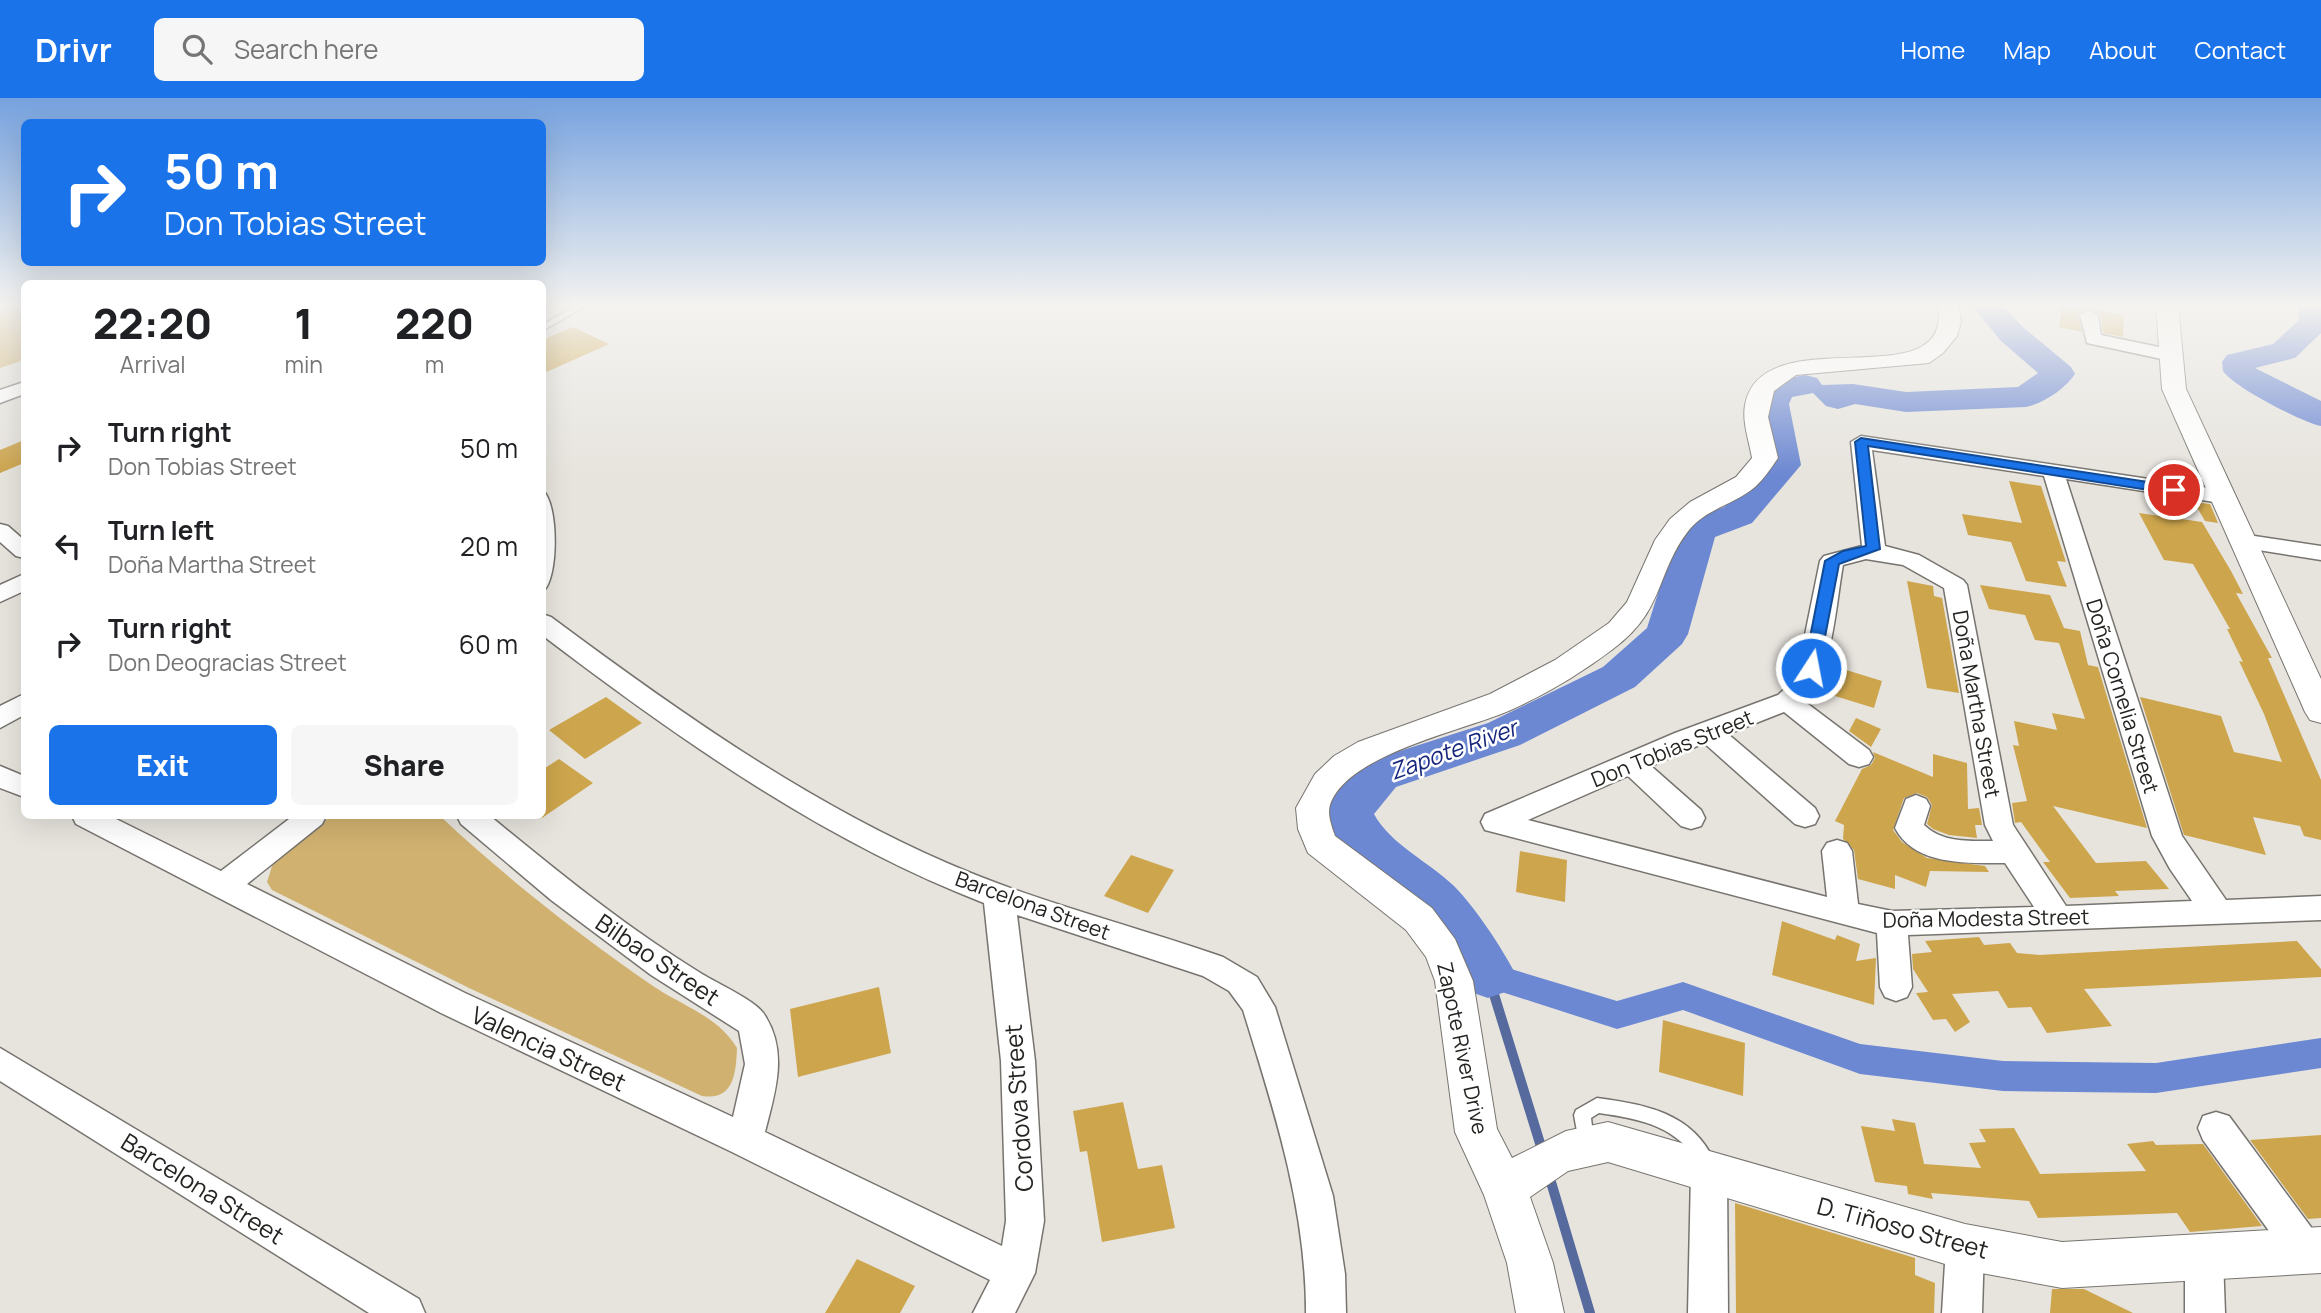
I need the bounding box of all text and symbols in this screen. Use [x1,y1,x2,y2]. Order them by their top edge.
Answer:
search box [154,18,644,81]
text: Drivr [35,27,112,72]
icon: search [178,30,216,68]
text: Search here [234,31,378,67]
text: Home [1900,33,1965,66]
text: Map [2003,33,2051,66]
text: About [2089,33,2157,66]
text: Contact [2195,33,2286,66]
text: 50 m [164,137,279,204]
icon: right [49,147,140,238]
text: Don Tobias Street [164,201,427,245]
text: 22:20 [93,294,212,352]
text: 1 [294,294,313,352]
text: 220 [395,294,474,352]
text: Arrival [120,348,186,380]
text: min [284,348,323,380]
text: m [425,348,444,380]
text: Turn right [108,414,232,450]
icon: right [49,429,87,467]
text: 50 m [460,430,518,466]
text: Don Tobias Street [108,450,297,482]
pin [2144,460,2204,520]
icon: arrive [2155,471,2193,509]
text: Turn left [108,512,215,548]
icon: left [49,527,87,565]
text: 20 m [460,528,518,564]
text: Doña Martha Street [108,548,316,580]
street label: Doña Cornelia Street [2080,595,2166,797]
street label: Doña Martha Street [1947,608,2007,800]
text: Turn right [108,610,232,646]
icon: right [49,625,87,663]
text: 60 m [459,626,518,662]
position arrow [1774,631,1848,705]
text: Don Deogracias Street [108,646,347,678]
street label: Don Tobias Street [1587,703,1757,793]
water label: Zapote River [1385,710,1524,787]
button: Exit [49,725,277,805]
button: Share [291,725,518,805]
street label: Barcelona Street [952,864,1114,946]
street label: Doña Modesta Street [1882,902,2090,934]
street label: Bilbao Street [590,905,726,1013]
street label: Zapote River Drive [1431,959,1495,1137]
street label: Valencia Street [466,998,632,1098]
street label: Cordova Street [996,1023,1040,1193]
street label: Barcelona Street [115,1125,291,1251]
street label: D. Tiñoso Street [1814,1188,1992,1266]

